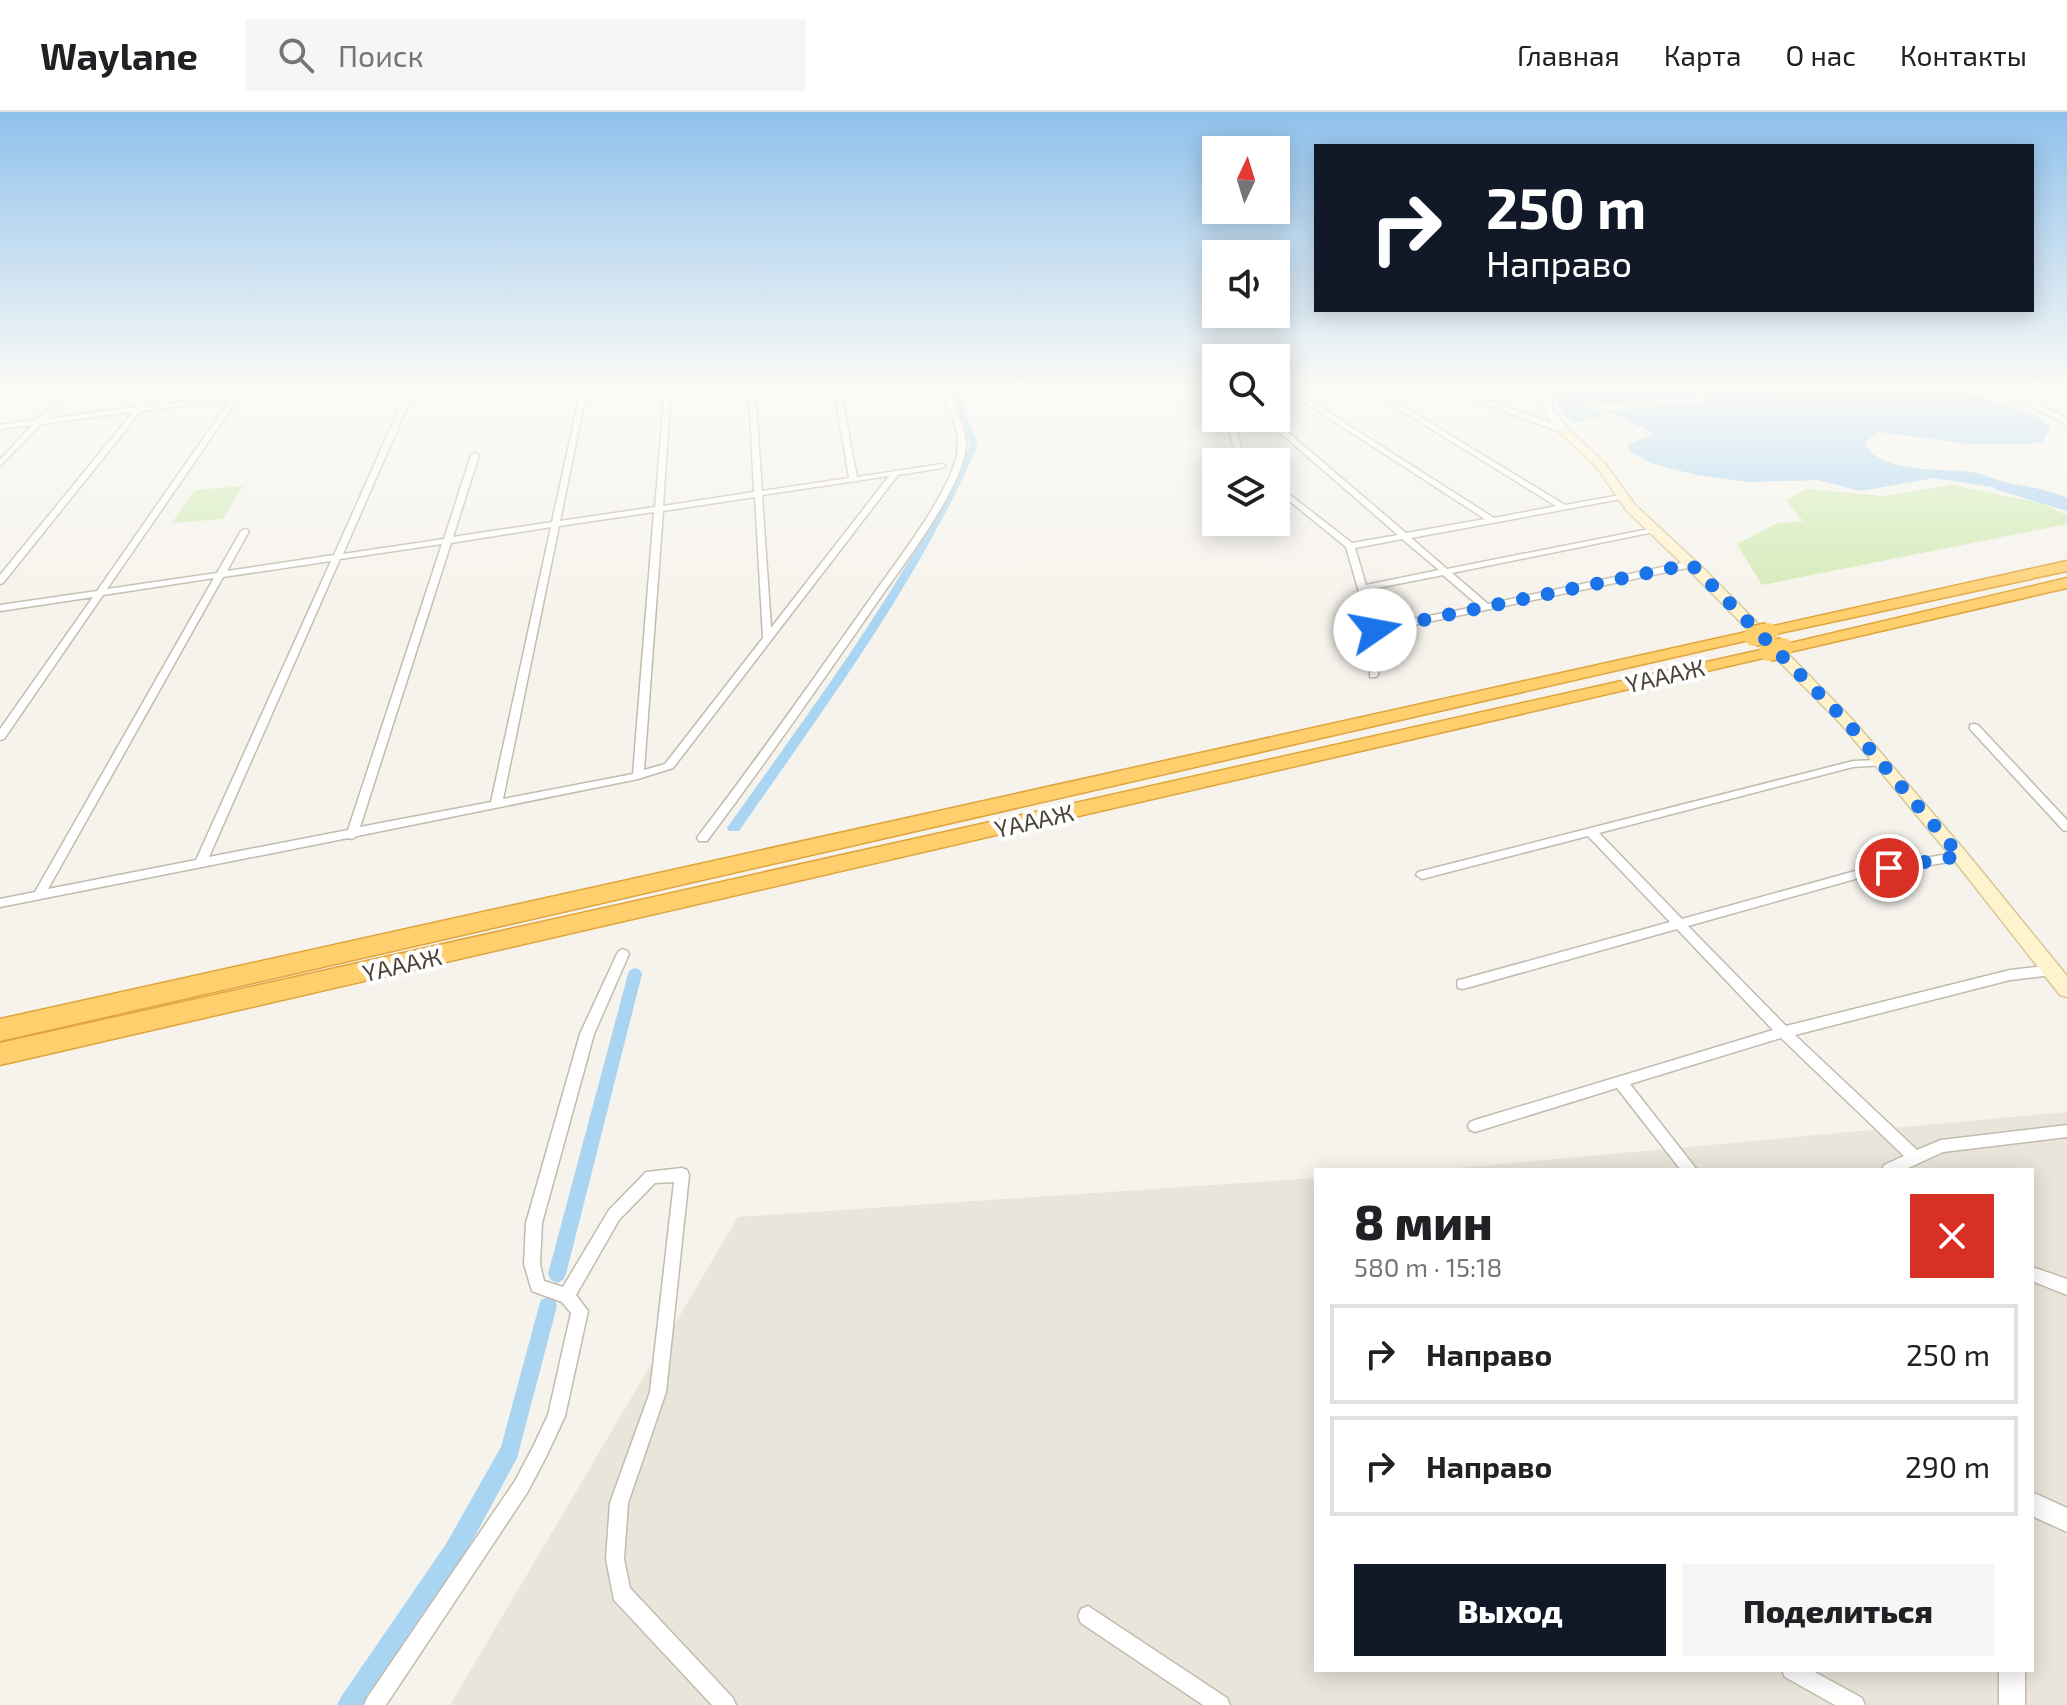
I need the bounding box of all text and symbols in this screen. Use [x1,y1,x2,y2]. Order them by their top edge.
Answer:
search box [246,19,806,91]
text: Waylane [40,32,198,78]
icon: search [274,33,318,77]
text: Поиск [338,37,424,73]
text: Главная [1517,38,1620,72]
text: Карта [1664,38,1742,72]
text: О нас [1786,38,1856,72]
text: Контакты [1900,38,2027,72]
north arrow [1202,136,1290,224]
map controls [1202,136,1290,536]
text: 250 m [1486,173,1646,240]
icon: right [1354,176,1458,280]
button: sound [1202,240,1290,328]
text: Направо [1486,241,1632,284]
button: search [1202,344,1290,432]
button: layers [1202,448,1290,536]
position arrow [1333,588,1417,672]
street label: ҮАААЖ [1623,652,1708,698]
street label: ҮАААЖ [992,797,1077,843]
pin [1855,834,1923,902]
icon: arrive [1867,846,1911,890]
street label: ҮАААЖ [360,941,445,987]
text: 8 мин [1354,1192,1493,1250]
button: close [1910,1194,1994,1278]
text: 580 m · 15:18 [1354,1251,1502,1282]
icon: right [1358,1332,1402,1376]
text: Направо [1426,1336,1552,1372]
text: 250 m [1906,1336,1990,1372]
icon: right [1358,1444,1402,1488]
text: Направо [1426,1448,1552,1484]
text: 290 m [1905,1448,1990,1484]
button: Выход [1354,1564,1666,1656]
button: Поделиться [1682,1564,1994,1656]

